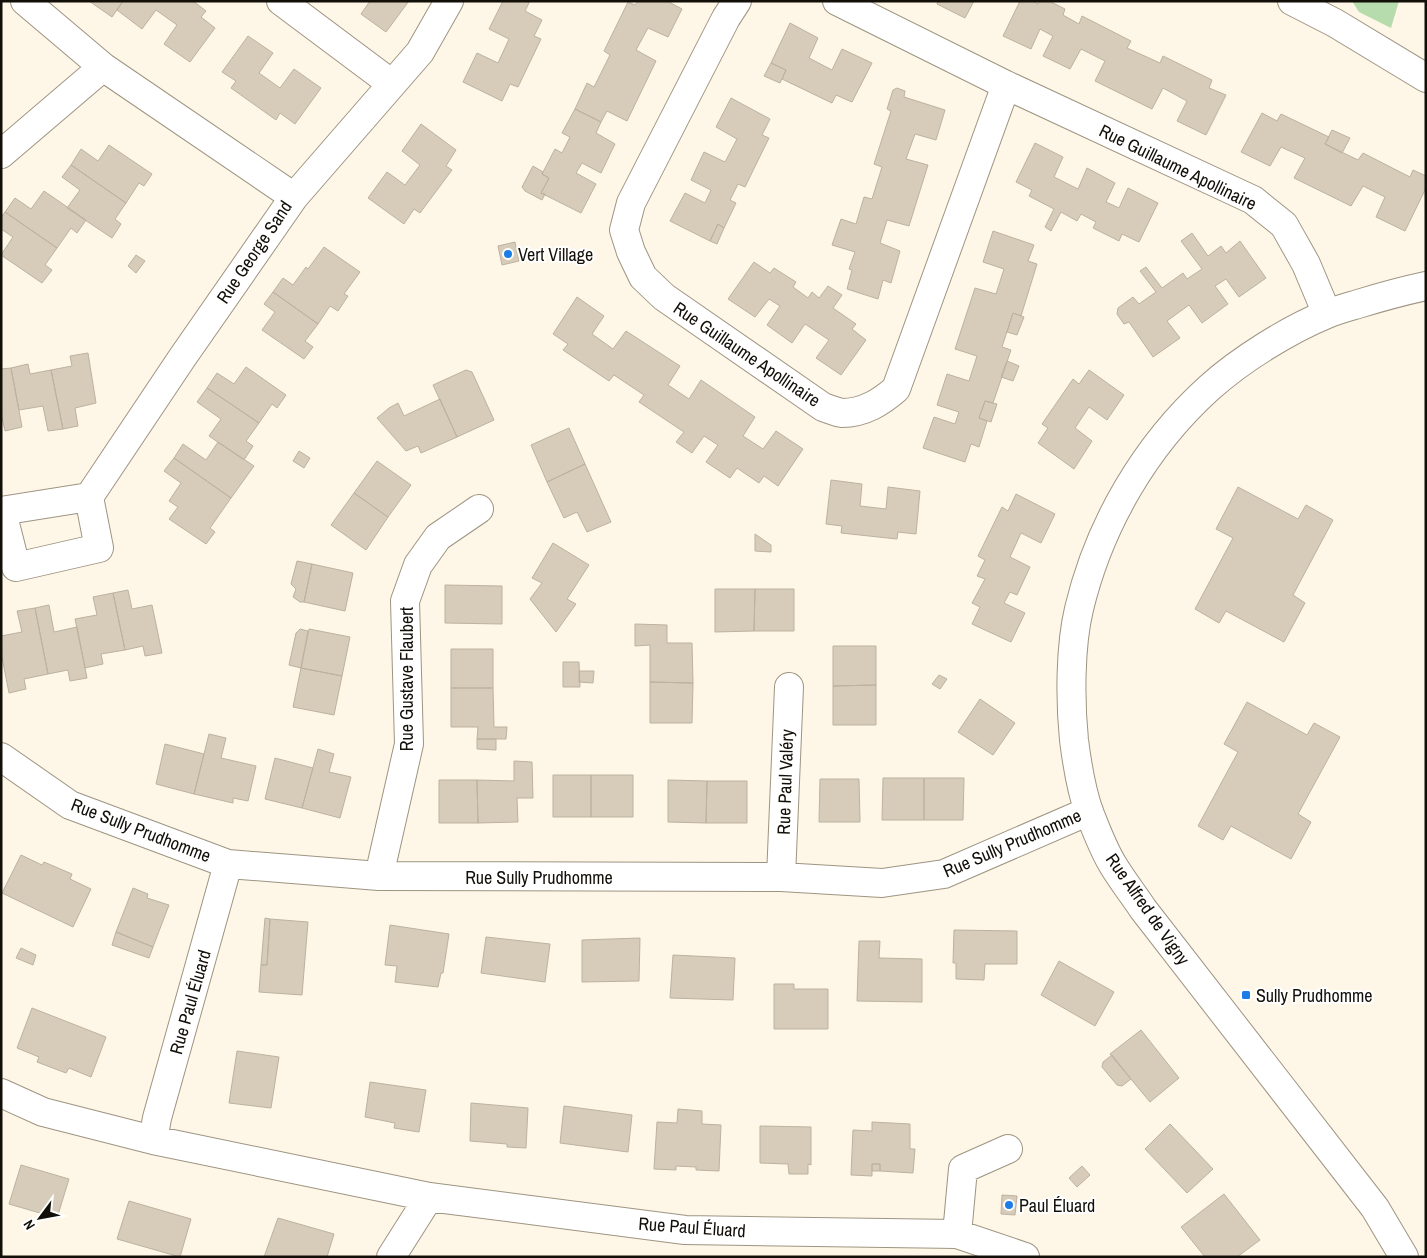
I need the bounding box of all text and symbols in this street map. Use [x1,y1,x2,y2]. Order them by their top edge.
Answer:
street label: Rue Guillaume Apollinaire [1095,118,1261,216]
street label: Rue George Sand [210,196,298,308]
place label: Vert Village [518,242,593,267]
marker: Vert Village [502,248,514,260]
street label: Rue Guillaume Apollinaire [669,295,825,413]
street label: Rue Gustave Flaubert [394,607,419,751]
street label: Rue Paul Valéry [771,728,799,835]
street label: Rue Sully Prudhomme [68,792,214,868]
street label: Rue Sully Prudhomme [939,803,1085,883]
street label: Rue Alfred de Vigny [1100,848,1196,970]
street label: Rue Sully Prudhomme [465,865,613,890]
street label: Rue Paul Éluard [163,947,217,1057]
place label: Sully Prudhomme [1256,983,1372,1008]
marker: Sully Prudhomme [1240,989,1252,1001]
north arrow [15,1193,65,1243]
place label: Paul Éluard [1019,1193,1095,1218]
marker: Paul Éluard [1003,1199,1015,1211]
street label: Rue Paul Éluard [638,1211,746,1243]
text: N [19,1217,39,1233]

